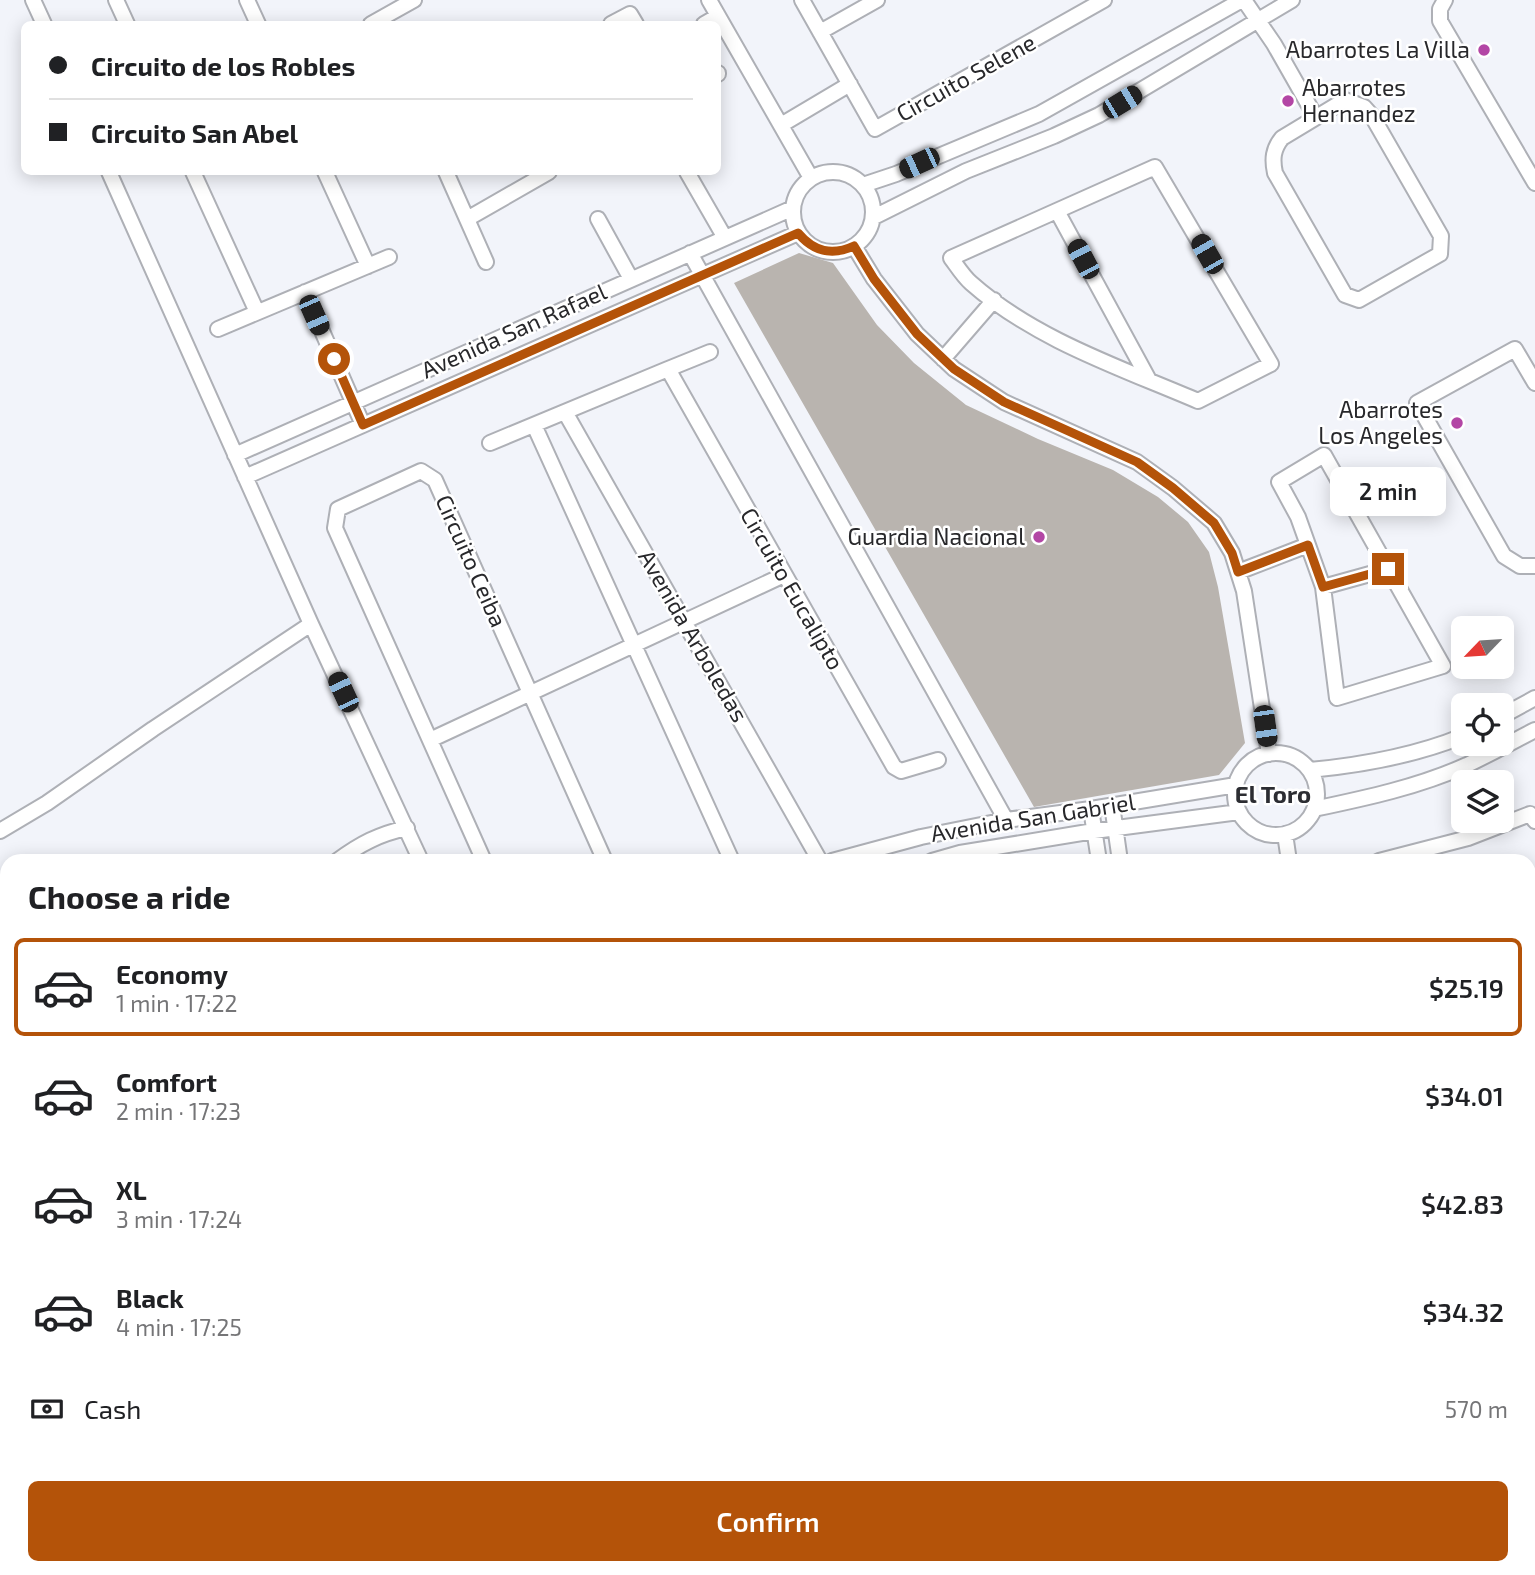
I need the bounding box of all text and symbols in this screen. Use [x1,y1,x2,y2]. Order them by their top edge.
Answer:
street label: Circuito Selene [891,27,1040,127]
place label: Abarrotes La Villa [1286,35,1470,63]
marker: Abarrotes La Villa [1476,42,1492,58]
text: Circuito de los Robles [91,50,355,81]
place label: Abarrotes Hernandez [1302,73,1416,127]
car [1099,82,1146,122]
marker: Abarrotes Hernandez [1280,93,1296,109]
text: Circuito San Abel [91,117,298,148]
car [896,145,943,181]
car [1188,231,1227,277]
car [1064,236,1103,282]
street label: Avenida San Rafael [417,277,611,383]
car [296,292,333,338]
route start [318,343,350,375]
place label: Abarrotes Los Angeles [1318,395,1443,449]
marker: Abarrotes Los Angeles [1449,415,1465,431]
callout: 2 min [1330,468,1446,516]
text: 2 min [1359,477,1417,505]
street label: Circuito Ceiba [430,490,514,631]
street label: Circuito Eucalipto [735,503,851,674]
place label: Guardia Nacional [848,522,1025,550]
marker: Guardia Nacional [1031,529,1047,545]
street label: Avenida Arboledas [633,544,755,727]
route end [1372,553,1404,585]
north arrow [1451,616,1514,679]
map controls [1451,616,1514,833]
car [325,669,362,715]
button: locate [1451,693,1514,756]
car [1252,704,1279,748]
button: layers [1451,770,1514,833]
district label: El Toro [1235,779,1311,808]
street label: Avenida San Gabriel [929,787,1137,847]
text: Choose a ride [28,877,231,915]
icon: car [32,956,95,1019]
text: Economy [116,958,228,989]
text: $25.19 [1429,972,1504,1003]
text: 1 min · 17:22 [116,989,237,1017]
icon: car [32,1064,95,1127]
text: Comfort [116,1066,217,1097]
text: $34.01 [1425,1080,1504,1111]
text: 2 min · 17:23 [116,1097,241,1125]
icon: car [32,1172,95,1235]
text: XL [116,1174,147,1205]
text: $42.83 [1421,1188,1504,1219]
text: 3 min · 17:24 [116,1205,242,1233]
icon: car [32,1280,95,1343]
text: Black [116,1282,184,1313]
text: $34.32 [1422,1296,1504,1327]
text: 4 min · 17:25 [116,1313,242,1341]
icon: cash [28,1390,66,1428]
text: Cash [84,1393,141,1424]
text: 570 m [1445,1395,1508,1423]
button: Confirm [28,1481,1508,1561]

